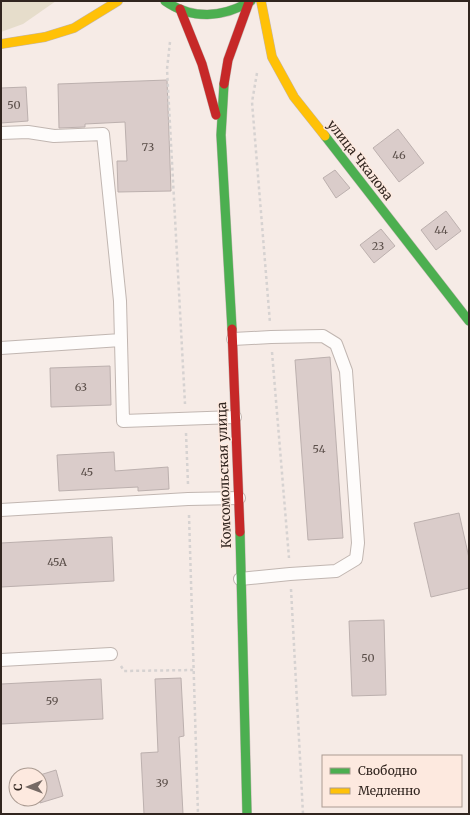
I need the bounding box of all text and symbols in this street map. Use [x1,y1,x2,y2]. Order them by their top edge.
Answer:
house number: 50 [7,98,21,112]
street label: улица Чкалова [323,116,397,204]
house number: 73 [142,140,154,154]
house number: 46 [392,148,406,162]
house number: 44 [434,223,448,237]
house number: 23 [372,239,384,253]
house number: 63 [75,380,87,394]
street label: Комсомольская улица [213,402,235,548]
house number: 54 [313,442,326,456]
house number: 45 [81,465,93,479]
house number: 45А [47,555,67,569]
house number: 50 [361,651,375,665]
house number: 59 [46,694,59,708]
legend [322,755,462,807]
text: Свободно [358,763,417,778]
north arrow [8,767,48,807]
house number: 39 [156,776,169,790]
text: С [11,783,25,791]
text: Медленно [358,783,420,798]

